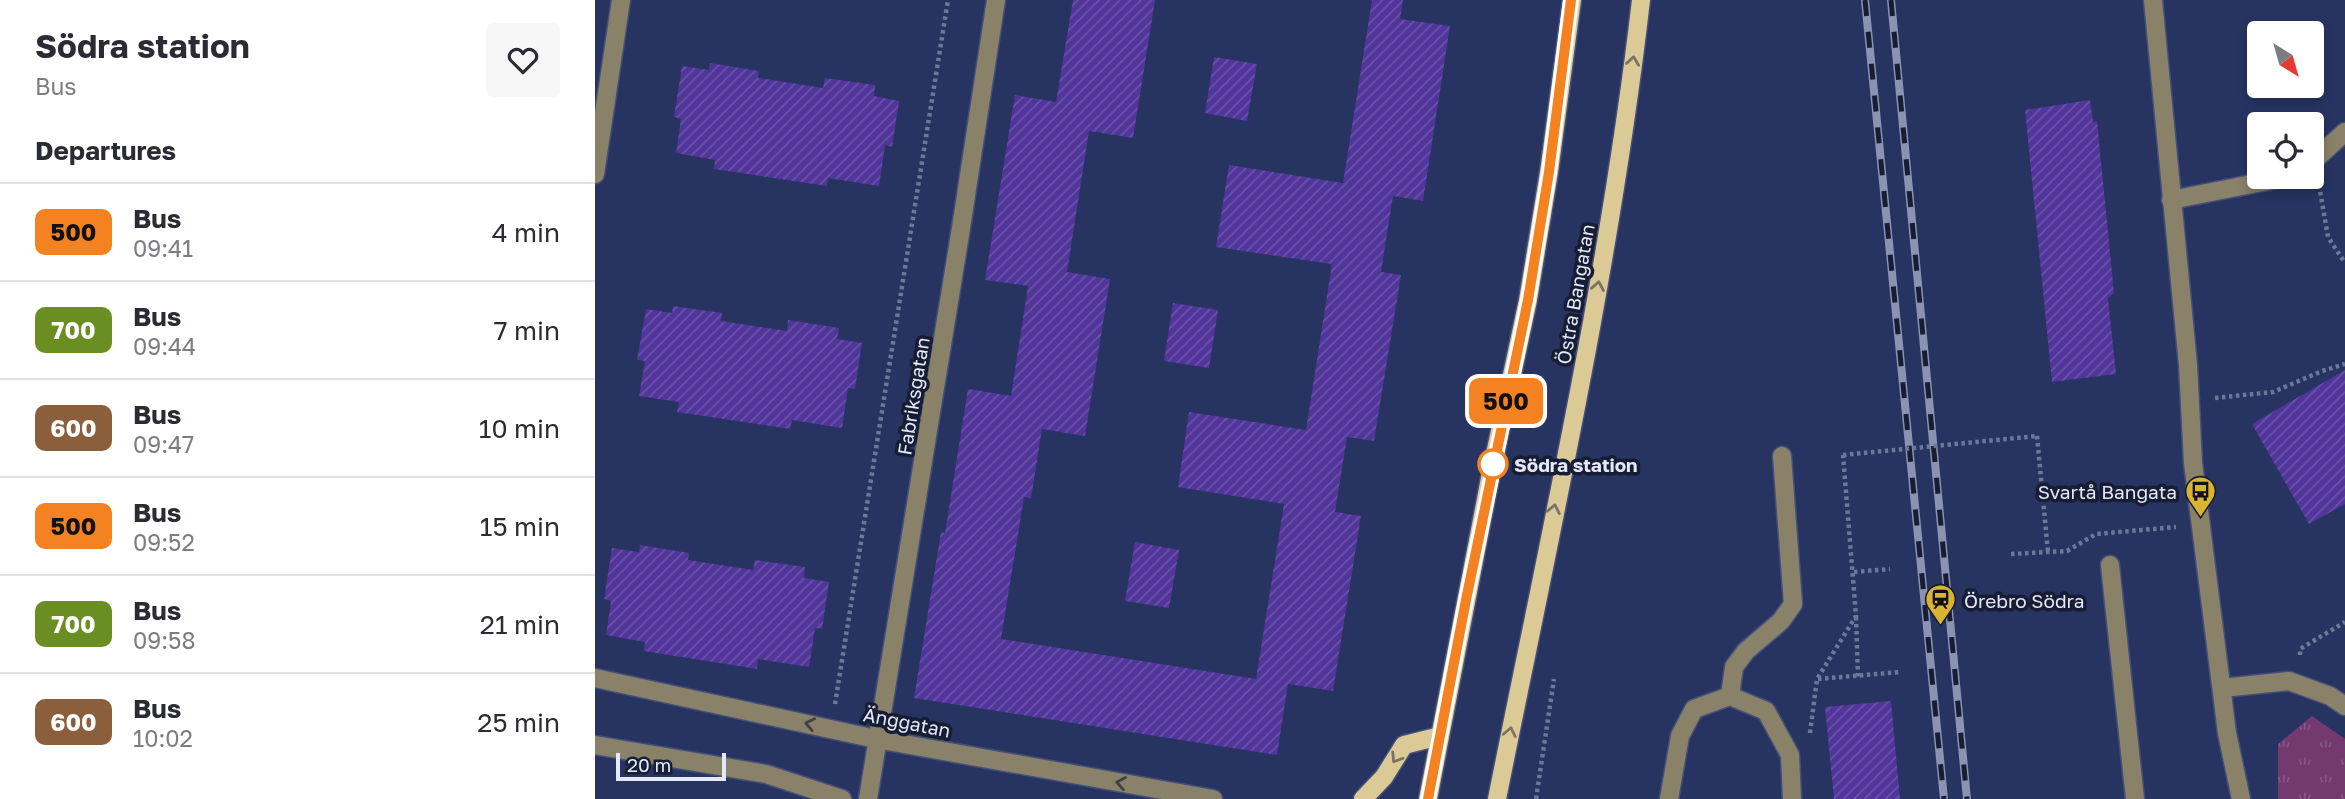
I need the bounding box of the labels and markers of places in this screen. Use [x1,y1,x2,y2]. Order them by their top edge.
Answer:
marker: Södra station [1478,449,1508,479]
place label: Södra station [1514,453,1638,476]
bus stop icon: Svartå Bangata [2183,474,2217,518]
place label: Svartå Bangata [2038,480,2177,503]
station icon: Örebro Södra [1924,583,1958,627]
place label: Örebro Södra [1964,589,2085,612]

